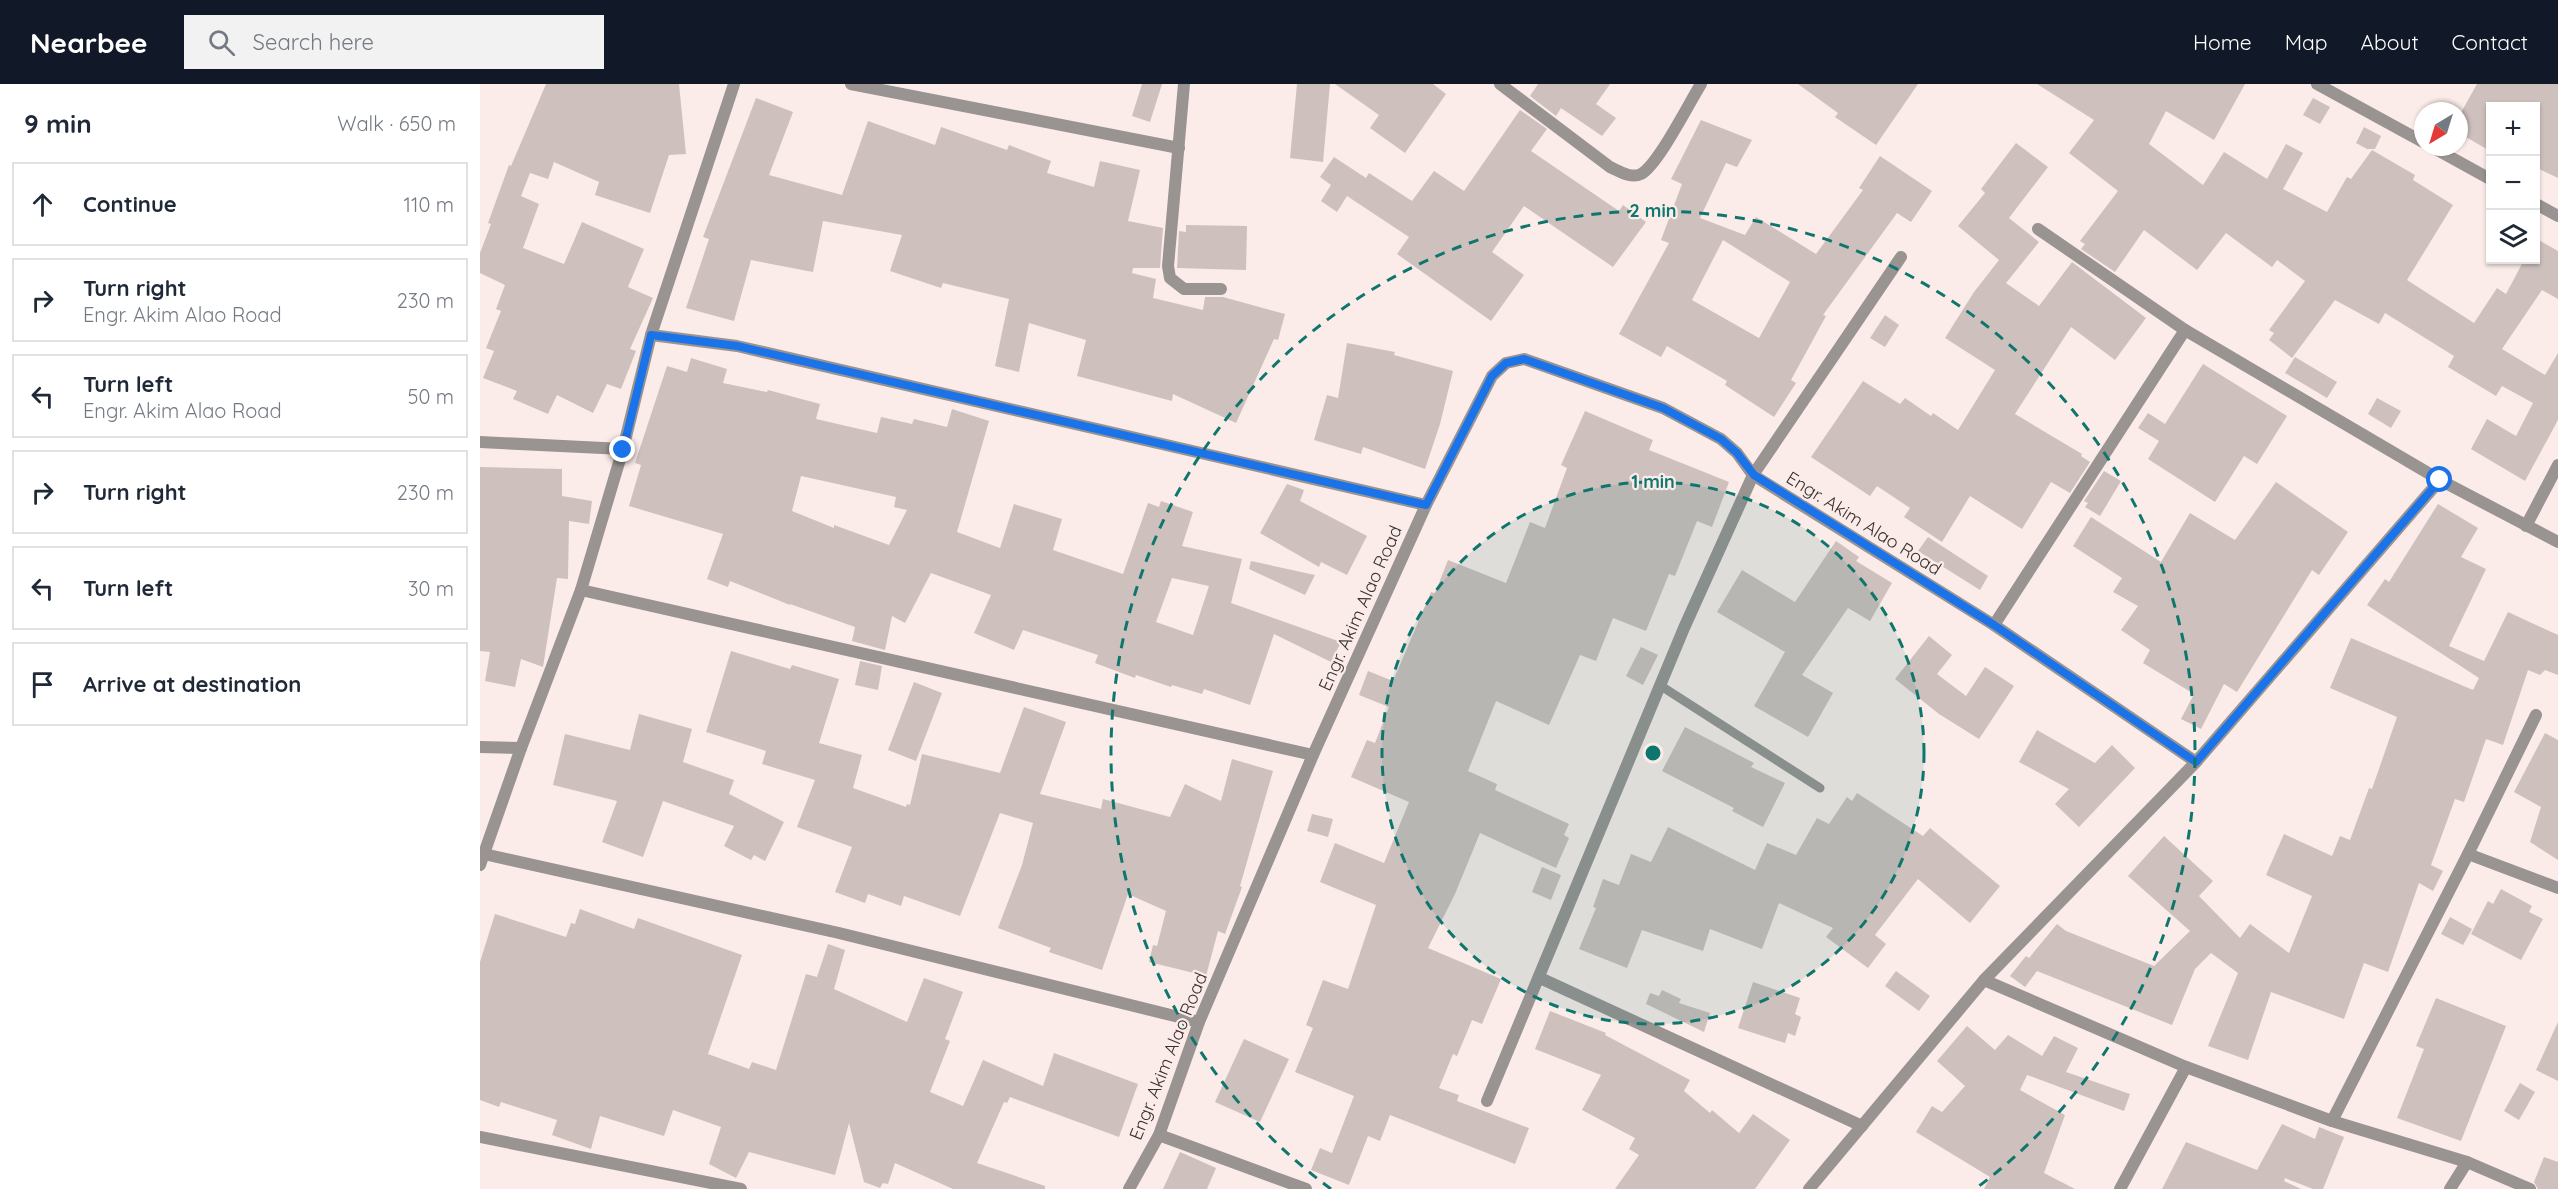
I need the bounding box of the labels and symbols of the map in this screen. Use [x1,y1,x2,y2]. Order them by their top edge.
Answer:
north arrow [2414,102,2468,156]
text: 2 min [1630,199,1676,222]
route end [609,436,635,462]
street label: Engr. Akim Alao Road [1782,466,1946,580]
route start [2426,466,2452,492]
text: 1 min [1631,470,1675,493]
street label: Engr. Akim Alao Road [1313,522,1407,694]
centre of rings [1643,743,1663,763]
street label: Engr. Akim Alao Road [1124,969,1212,1143]

